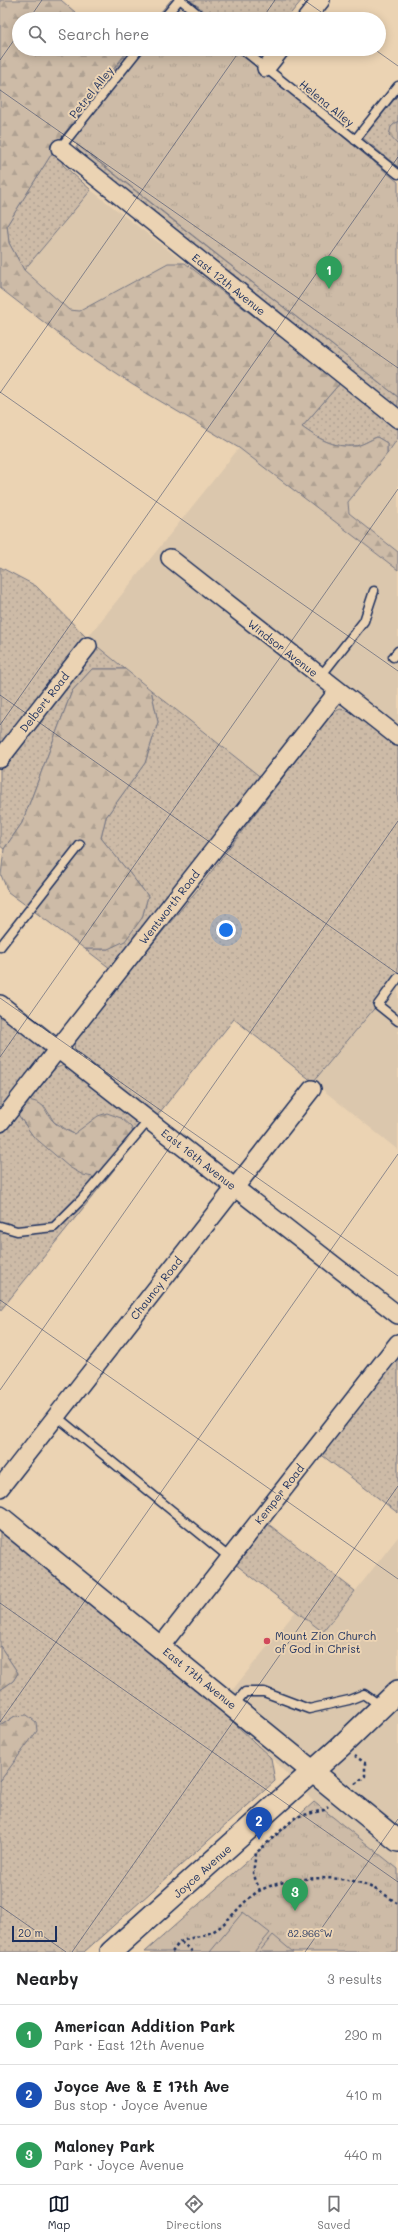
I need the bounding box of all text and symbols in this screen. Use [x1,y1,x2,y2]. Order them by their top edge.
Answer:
search box [12,12,386,56]
icon: search [26,23,48,45]
text: Search here [58,24,149,44]
street label: Petrel Alley [65,63,117,121]
street label: Helena Alley [296,76,358,130]
street label: East 12th Avenue [189,250,269,318]
pin: 1 [316,256,342,289]
street label: Windsor Avenue [245,616,321,680]
street label: Delbert Road [16,669,72,735]
street label: Wentworth Road [135,867,203,947]
your location [216,920,236,940]
street label: East 16th Avenue [159,1125,240,1193]
street label: Chauncy Road [127,1253,185,1323]
street label: Kemper Road [251,1461,307,1527]
place label: Mount Zion Church of God in Christ [275,1628,376,1656]
marker: Mount Zion Church of God in Christ [262,1636,272,1646]
street label: East 17th Avenue [160,1644,240,1712]
pin: 2 [246,1807,272,1840]
street label: Joyce Avenue [170,1841,234,1901]
pin: 3 [282,1878,308,1911]
scale bar [12,1924,57,1943]
text: 20 m [18,1925,43,1940]
text: 82.966°W [287,1926,333,1940]
text: Nearby [16,1967,78,1989]
text: 3 results [327,1970,382,1987]
text: American Addition Park [54,2016,235,2036]
text: 1 [26,2026,32,2043]
text: 290 m [345,2026,382,2043]
text: Park · East 12th Avenue [54,2036,204,2053]
text: Joyce Ave & E 17th Ave [54,2076,229,2096]
text: 2 [25,2086,33,2103]
text: 410 m [346,2086,382,2103]
text: Bus stop · Joyce Avenue [54,2096,208,2113]
text: Maloney Park [54,2136,155,2156]
text: 3 [25,2146,33,2163]
text: 440 m [344,2146,382,2163]
text: Park · Joyce Avenue [54,2156,184,2173]
tab: Map [48,2193,70,2232]
tab: Directions [166,2193,222,2232]
tab: Saved [317,2193,350,2232]

